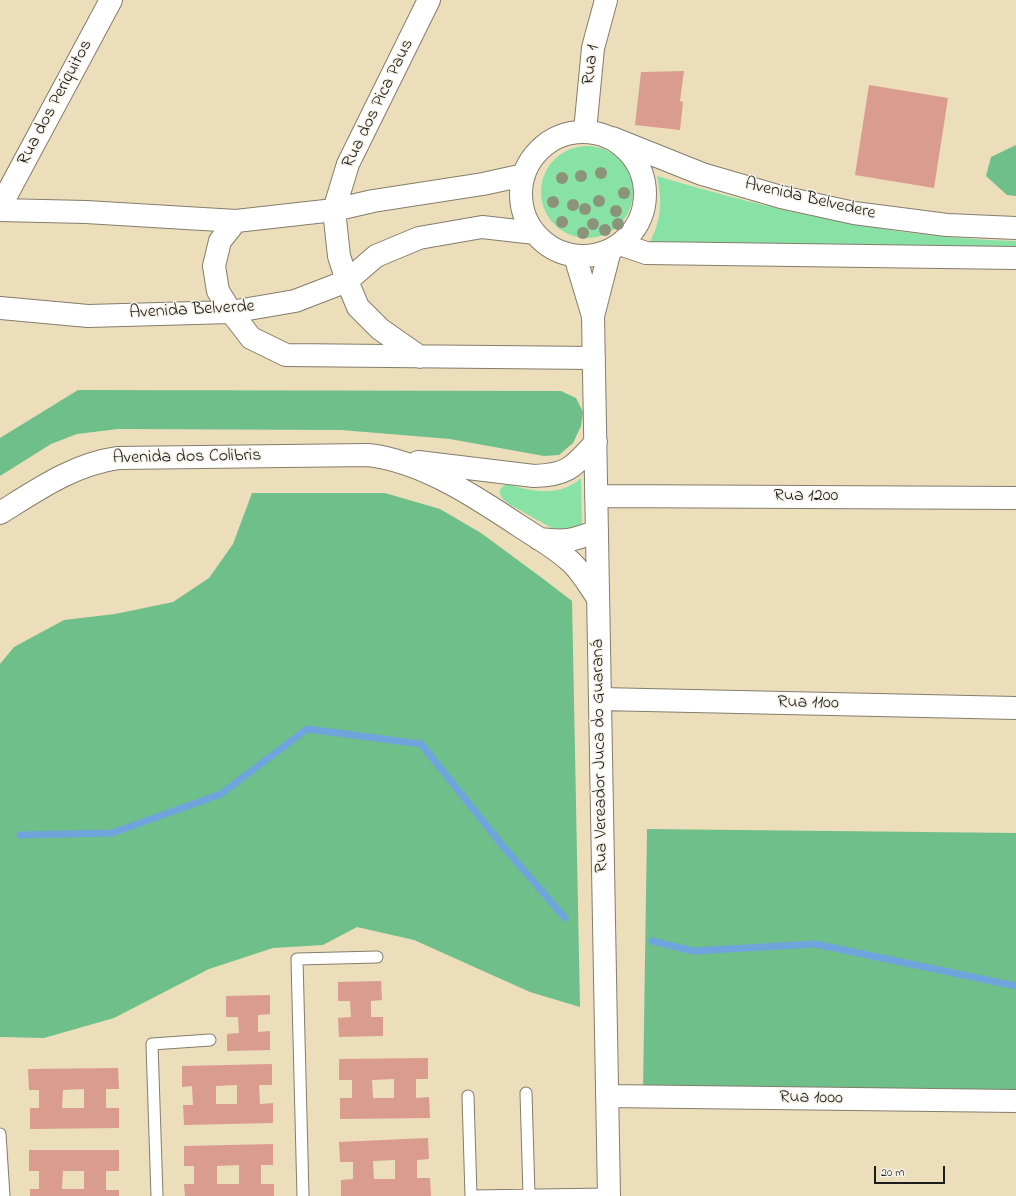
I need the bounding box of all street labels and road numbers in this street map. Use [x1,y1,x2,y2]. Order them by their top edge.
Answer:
street label: Rua dos Periquitos [14,36,98,170]
street label: Rua dos Pica Paus [338,36,420,172]
street label: Rua 1 [579,44,605,86]
street label: Avenida Belvedere [742,174,878,226]
street label: Avenida Belverde [129,297,255,325]
street label: Avenida dos Colibris [112,446,262,470]
street label: Rua 1200 [774,486,838,508]
street label: Rua Vereador Juca do Guaraná [588,639,614,873]
street label: Rua 1100 [777,693,839,715]
street label: Rua 1000 [779,1088,843,1110]

